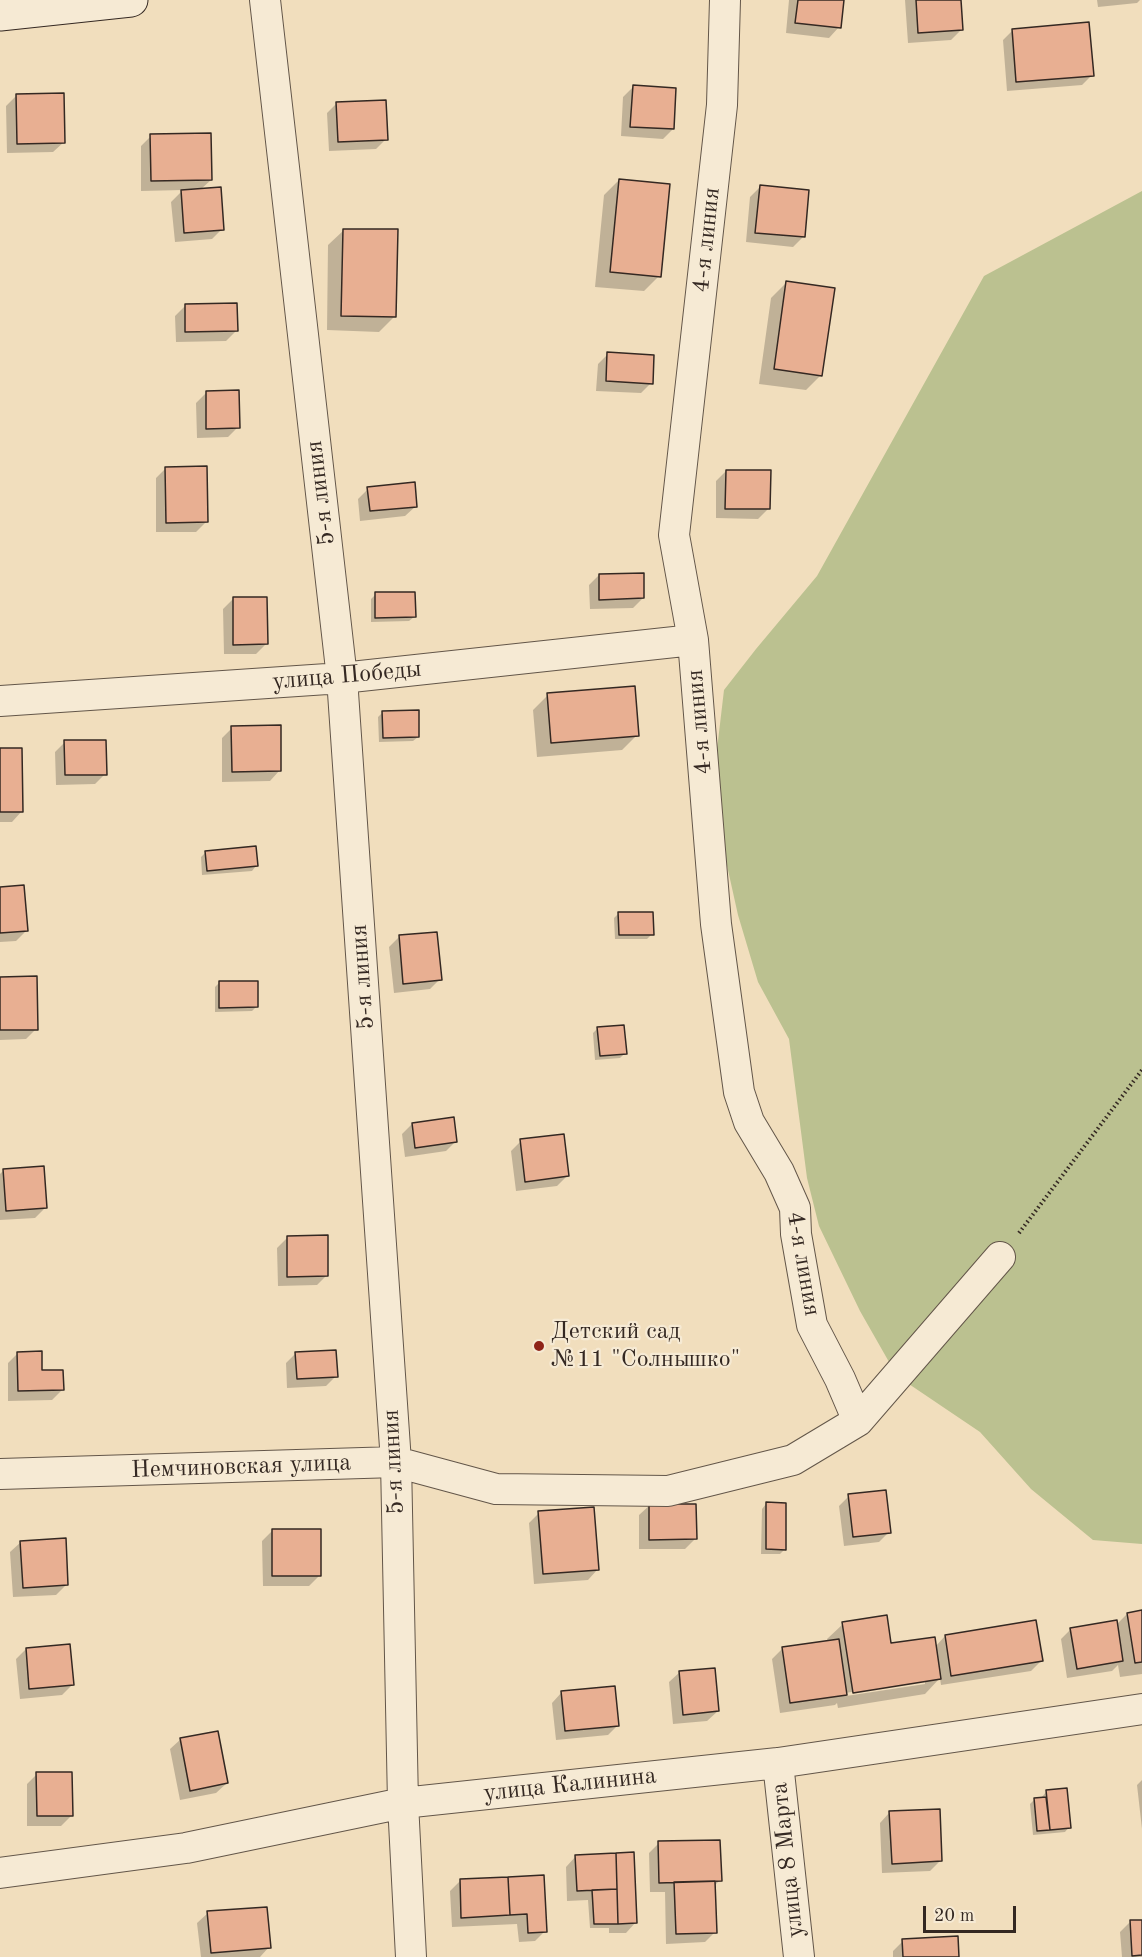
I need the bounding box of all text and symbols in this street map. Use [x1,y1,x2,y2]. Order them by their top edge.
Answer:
street label: 4-я линия [687,186,727,294]
street label: 5-я линия [300,439,342,547]
street label: улица Победы [271,655,423,697]
street label: 4-я линия [681,668,719,776]
street label: 5-я линия [345,923,381,1031]
street label: 4-я линия [780,1210,826,1318]
place label: Детский сад №11 "Солнышко" [551,1318,740,1374]
marker: Детский сад №11 "Солнышко" [532,1339,546,1353]
street label: 5-я линия [377,1409,411,1515]
street label: Немчиновская улица [130,1449,352,1485]
street label: улица Калинина [482,1762,658,1808]
street label: улица 8 Марта [766,1781,810,1939]
scale bar [926,1894,1019,1932]
text: 20 m [934,1907,974,1925]

